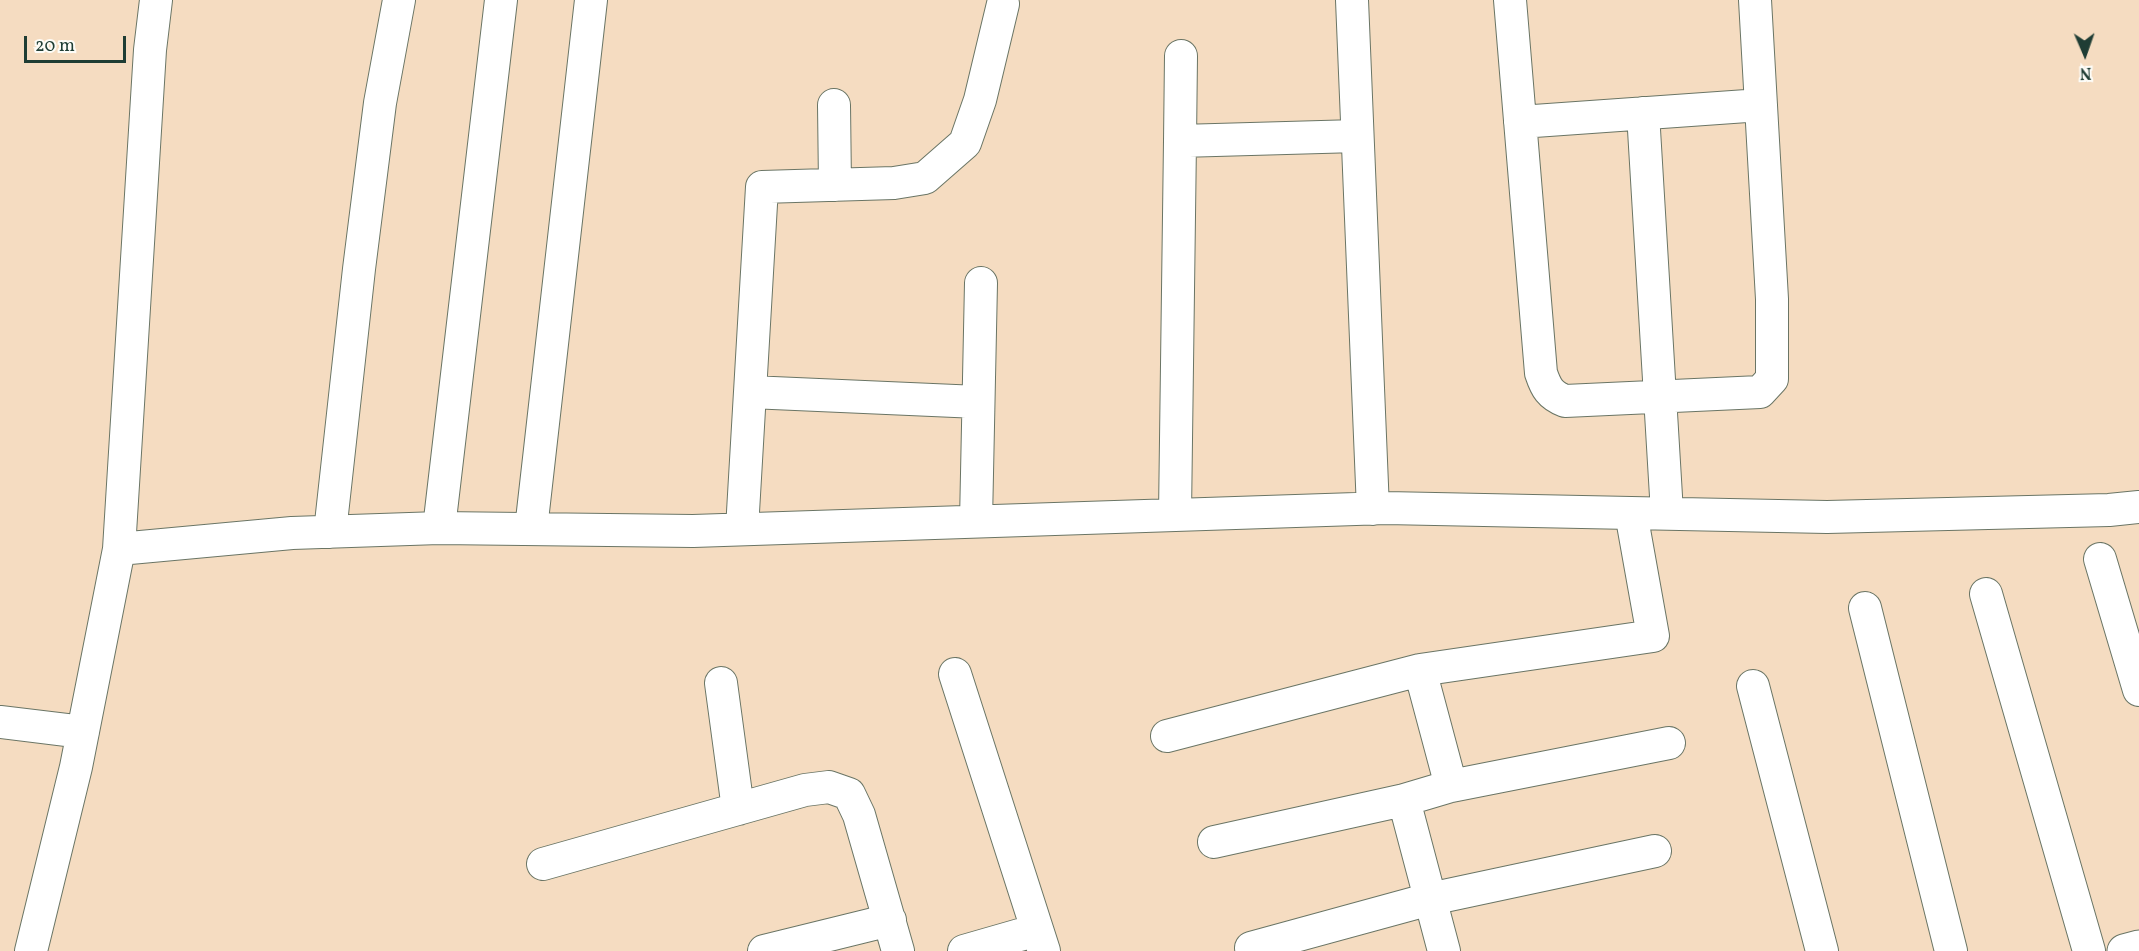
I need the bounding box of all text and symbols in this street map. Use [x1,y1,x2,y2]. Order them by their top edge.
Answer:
scale bar [27,24,129,62]
north arrow [2055,24,2115,84]
text: 20 m [35,34,75,59]
text: N [2079,61,2092,83]

